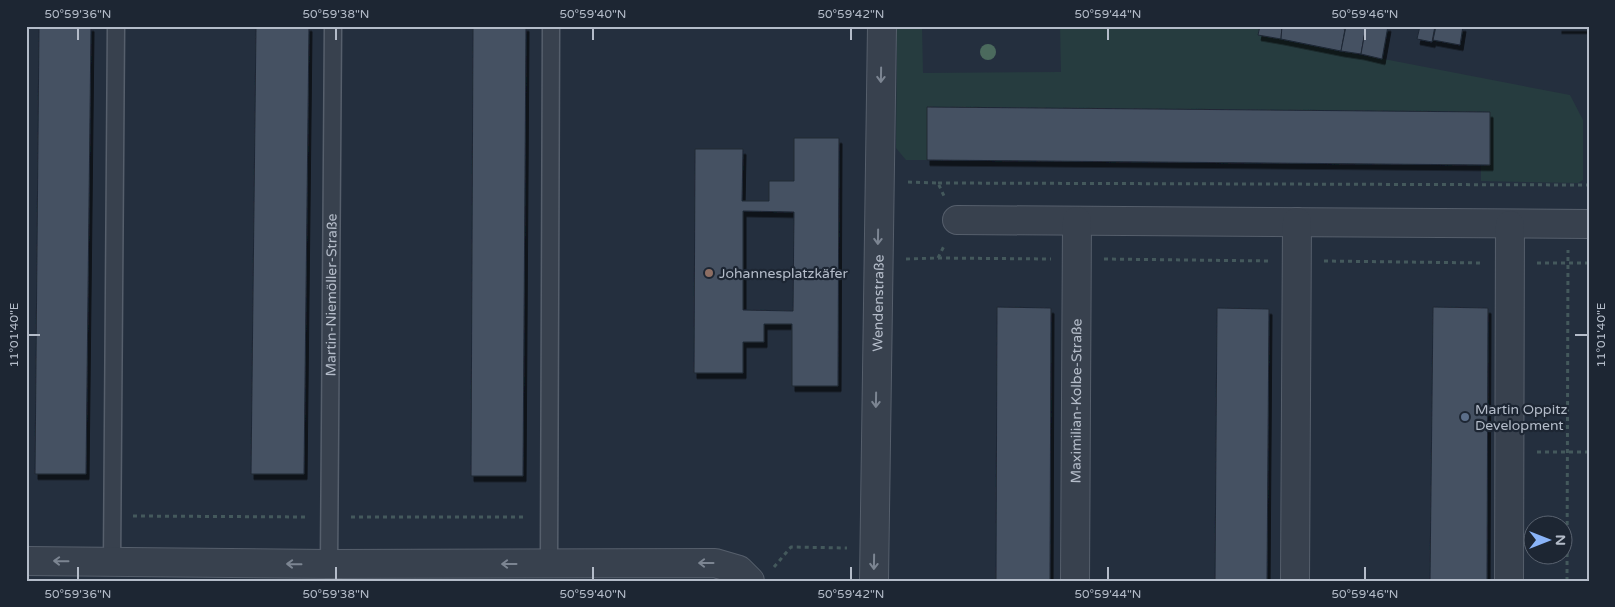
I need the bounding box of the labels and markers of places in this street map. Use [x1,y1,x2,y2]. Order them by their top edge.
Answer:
place label: Johannesplatzkäfer [719,265,849,282]
marker: Johannesplatzkäfer [703,267,715,279]
place label: Martin Oppitz Development [1475,401,1567,434]
marker: Martin Oppitz Development [1459,411,1471,423]

